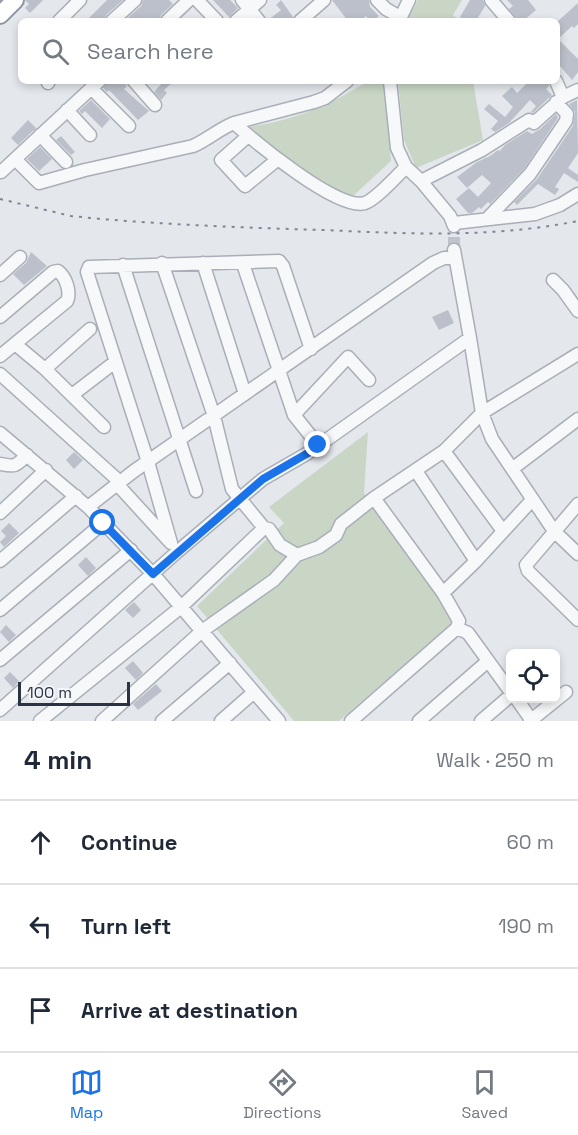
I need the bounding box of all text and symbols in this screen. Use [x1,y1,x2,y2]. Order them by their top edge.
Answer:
search box [18,18,560,84]
icon: search [39,35,72,68]
text: Search here [87,37,214,65]
route end [304,431,330,457]
route start [89,509,115,535]
map controls [506,649,560,703]
button: locate [506,649,560,703]
scale bar [18,679,130,706]
text: 100 m [27,682,72,703]
text: 4 min [24,743,92,777]
text: Walk · 250 m [436,747,554,773]
icon: ahead [24,826,57,859]
text: Continue [81,828,177,856]
text: 60 m [507,829,554,855]
icon: left [24,910,57,943]
text: Turn left [81,912,171,940]
text: 190 m [498,913,554,939]
icon: arrive [24,994,57,1027]
text: Arrive at destination [81,996,298,1024]
tab: Map [70,1066,103,1123]
tab: Directions [243,1066,322,1123]
tab: Saved [461,1066,508,1123]

